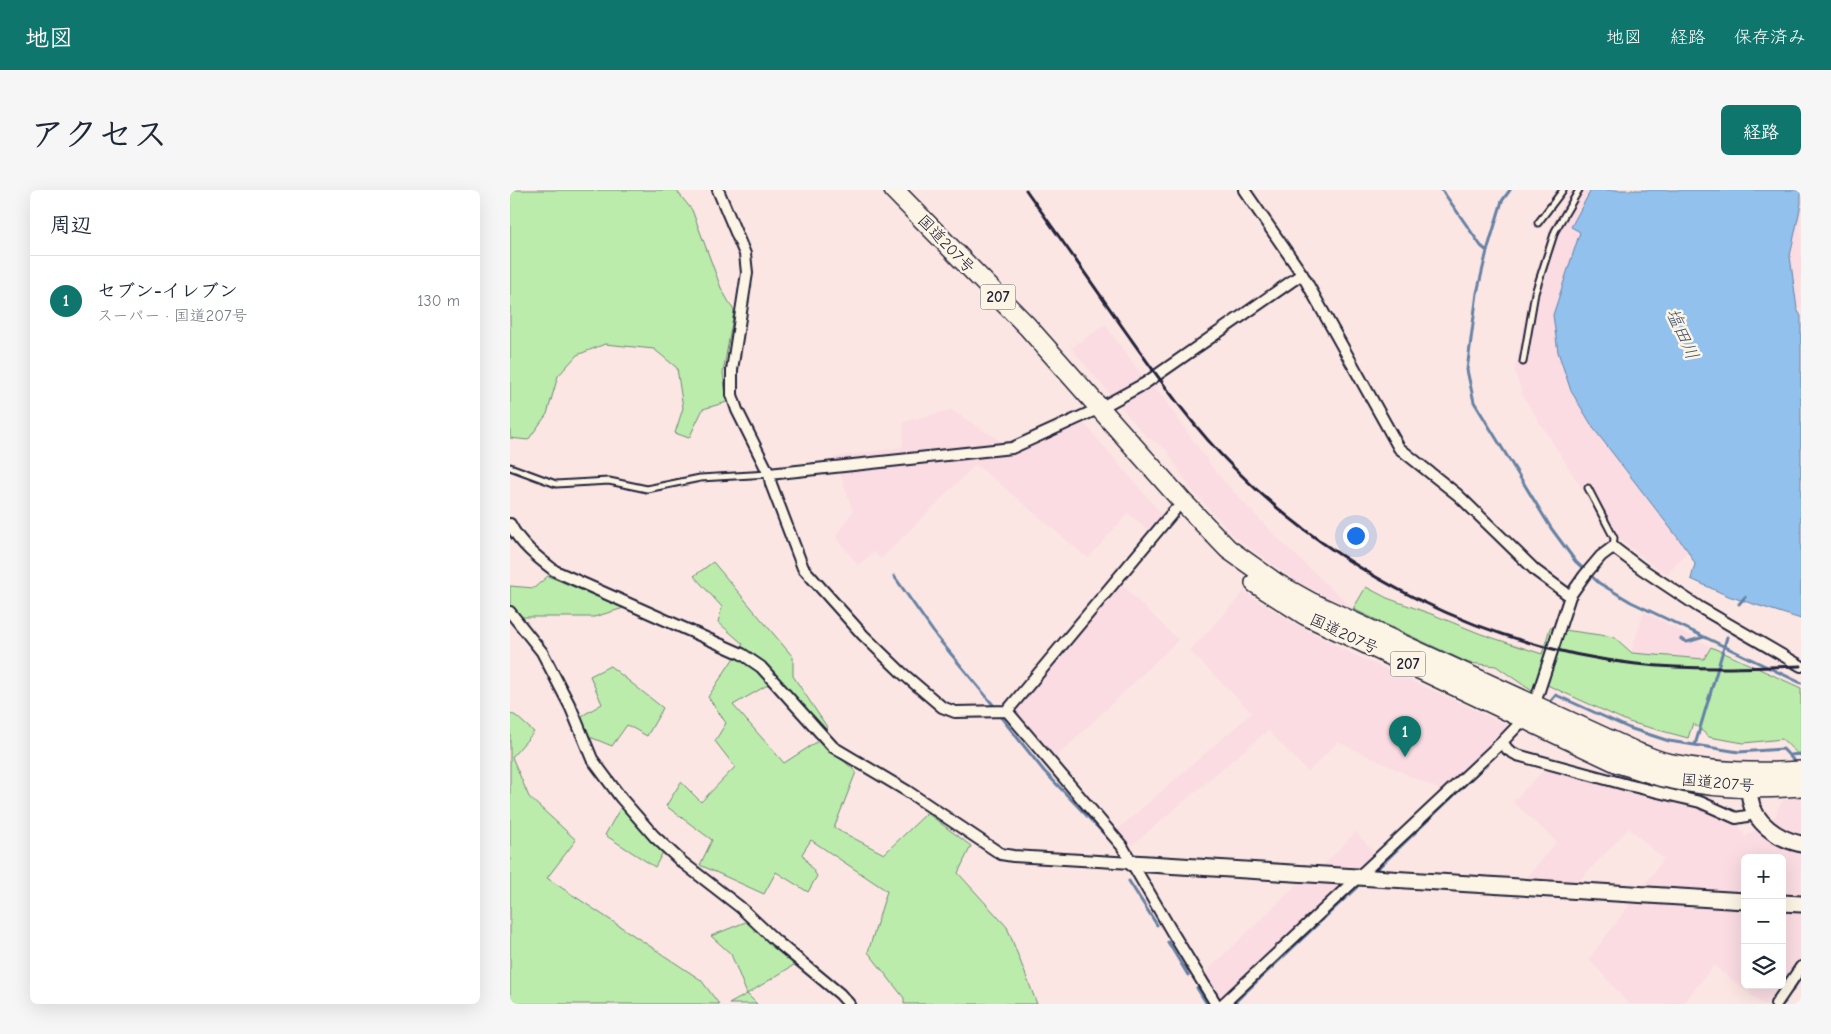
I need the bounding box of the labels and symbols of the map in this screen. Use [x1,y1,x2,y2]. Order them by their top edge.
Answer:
street label: 国道207号 [914,211,978,277]
road number: 207 [980,284,1016,310]
water label: 塩田川 [1661,305,1703,363]
your location [1343,523,1369,549]
street label: 国道207号 [1307,610,1381,658]
road number: 207 [1390,652,1426,676]
pin: 1 [1389,716,1421,757]
street label: 国道207号 [1681,771,1755,795]

